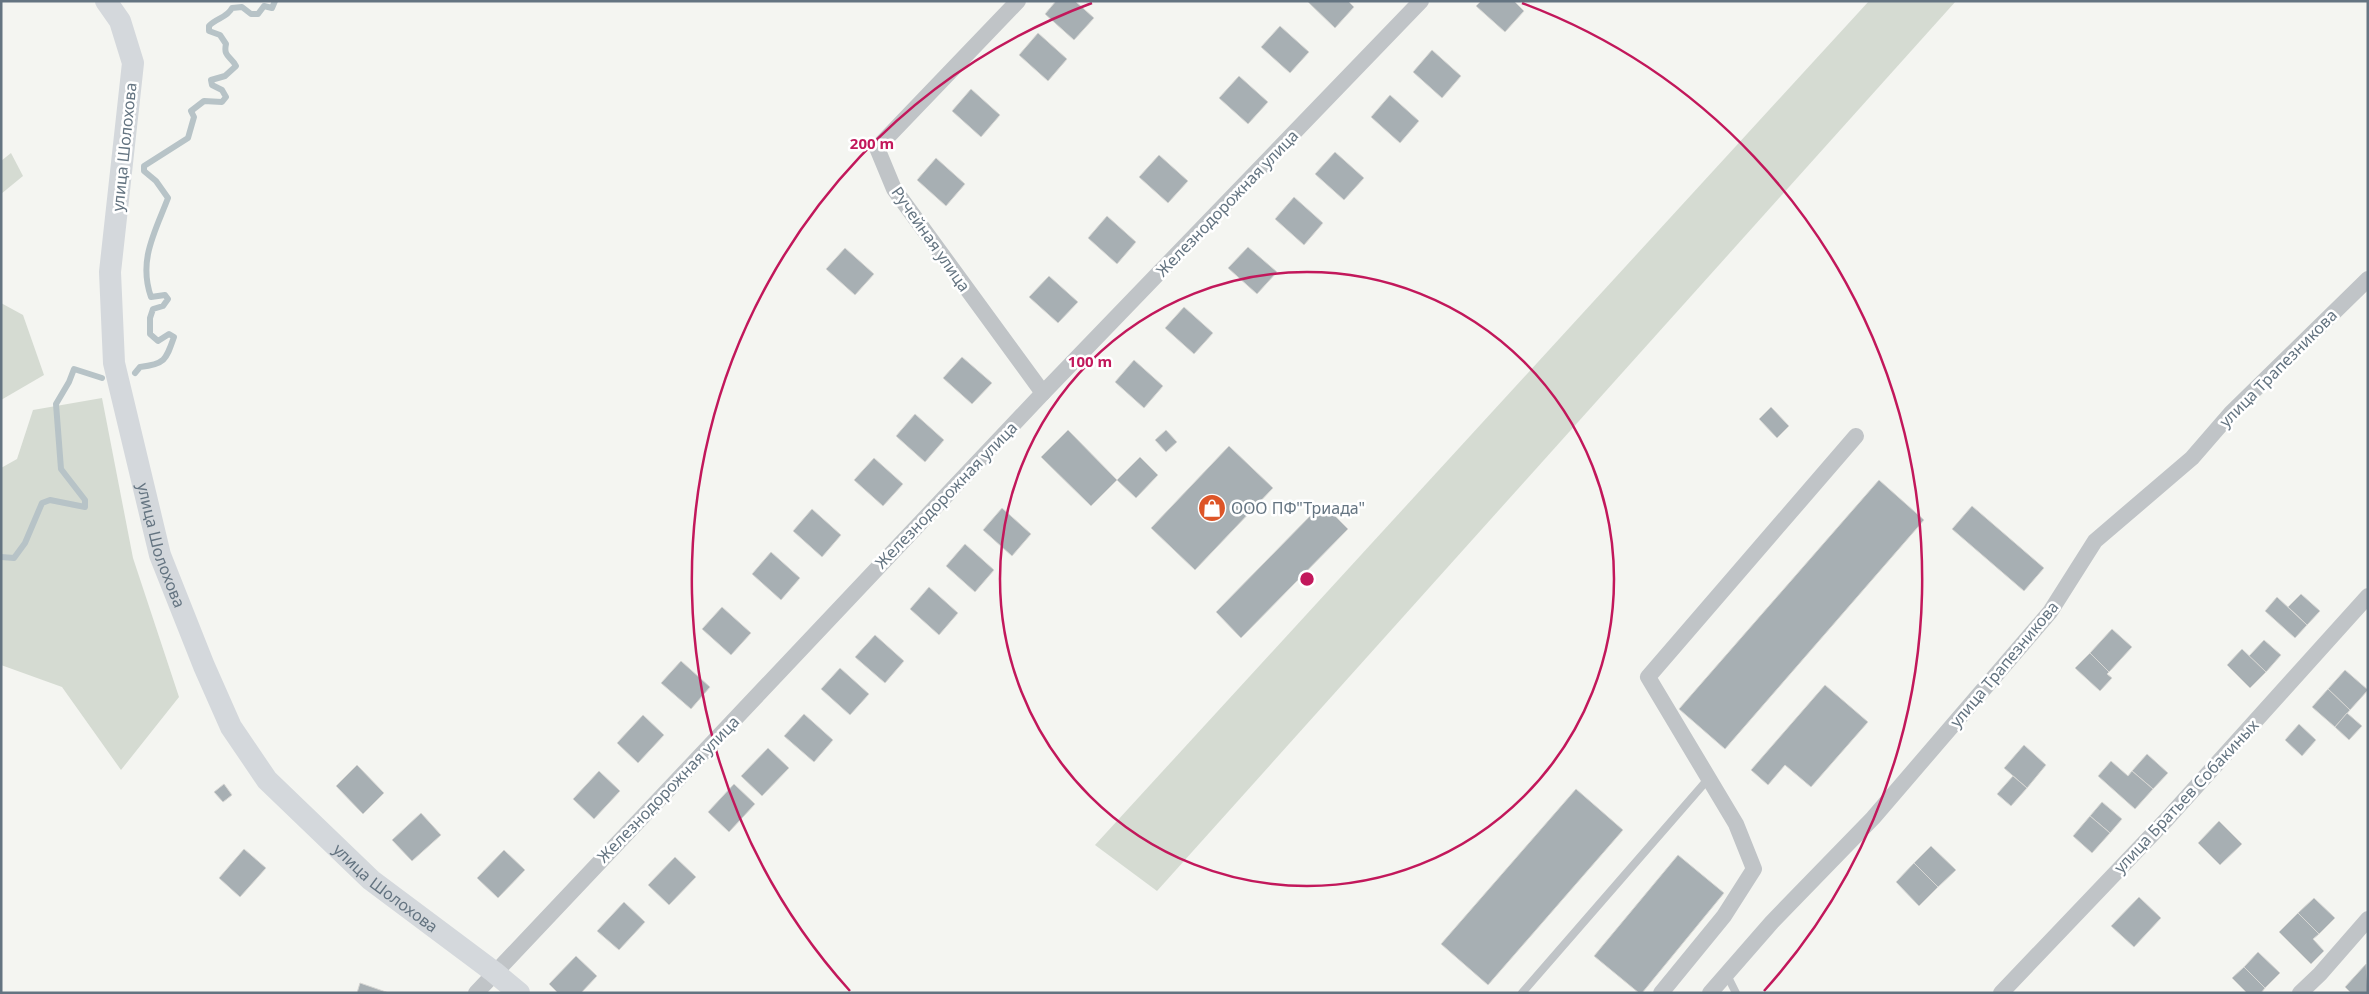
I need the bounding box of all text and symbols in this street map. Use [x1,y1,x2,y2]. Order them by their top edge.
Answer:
street label: улица Шолохова [106,81,142,213]
street label: Железнодорожная улица [1151,125,1303,281]
text: 200 m [850,133,894,153]
street label: Ручейная улица [887,182,975,296]
street label: улица Трапезникова [2214,304,2342,432]
text: 100 m [1068,351,1112,371]
street label: Железнодорожная улица [870,417,1022,573]
street label: улица Шолохова [132,481,191,611]
shop icon: ООО ПФ"Триада" [1197,493,1227,523]
place label: ООО ПФ"Триада" [1231,497,1365,519]
centre of rings [1298,570,1316,588]
street label: улица Трапезникова [1945,596,2063,732]
street label: Железнодорожная улица [592,711,744,867]
street label: улица Братьев Собакиных [2109,714,2264,878]
street label: улица Шолохова [328,839,443,937]

